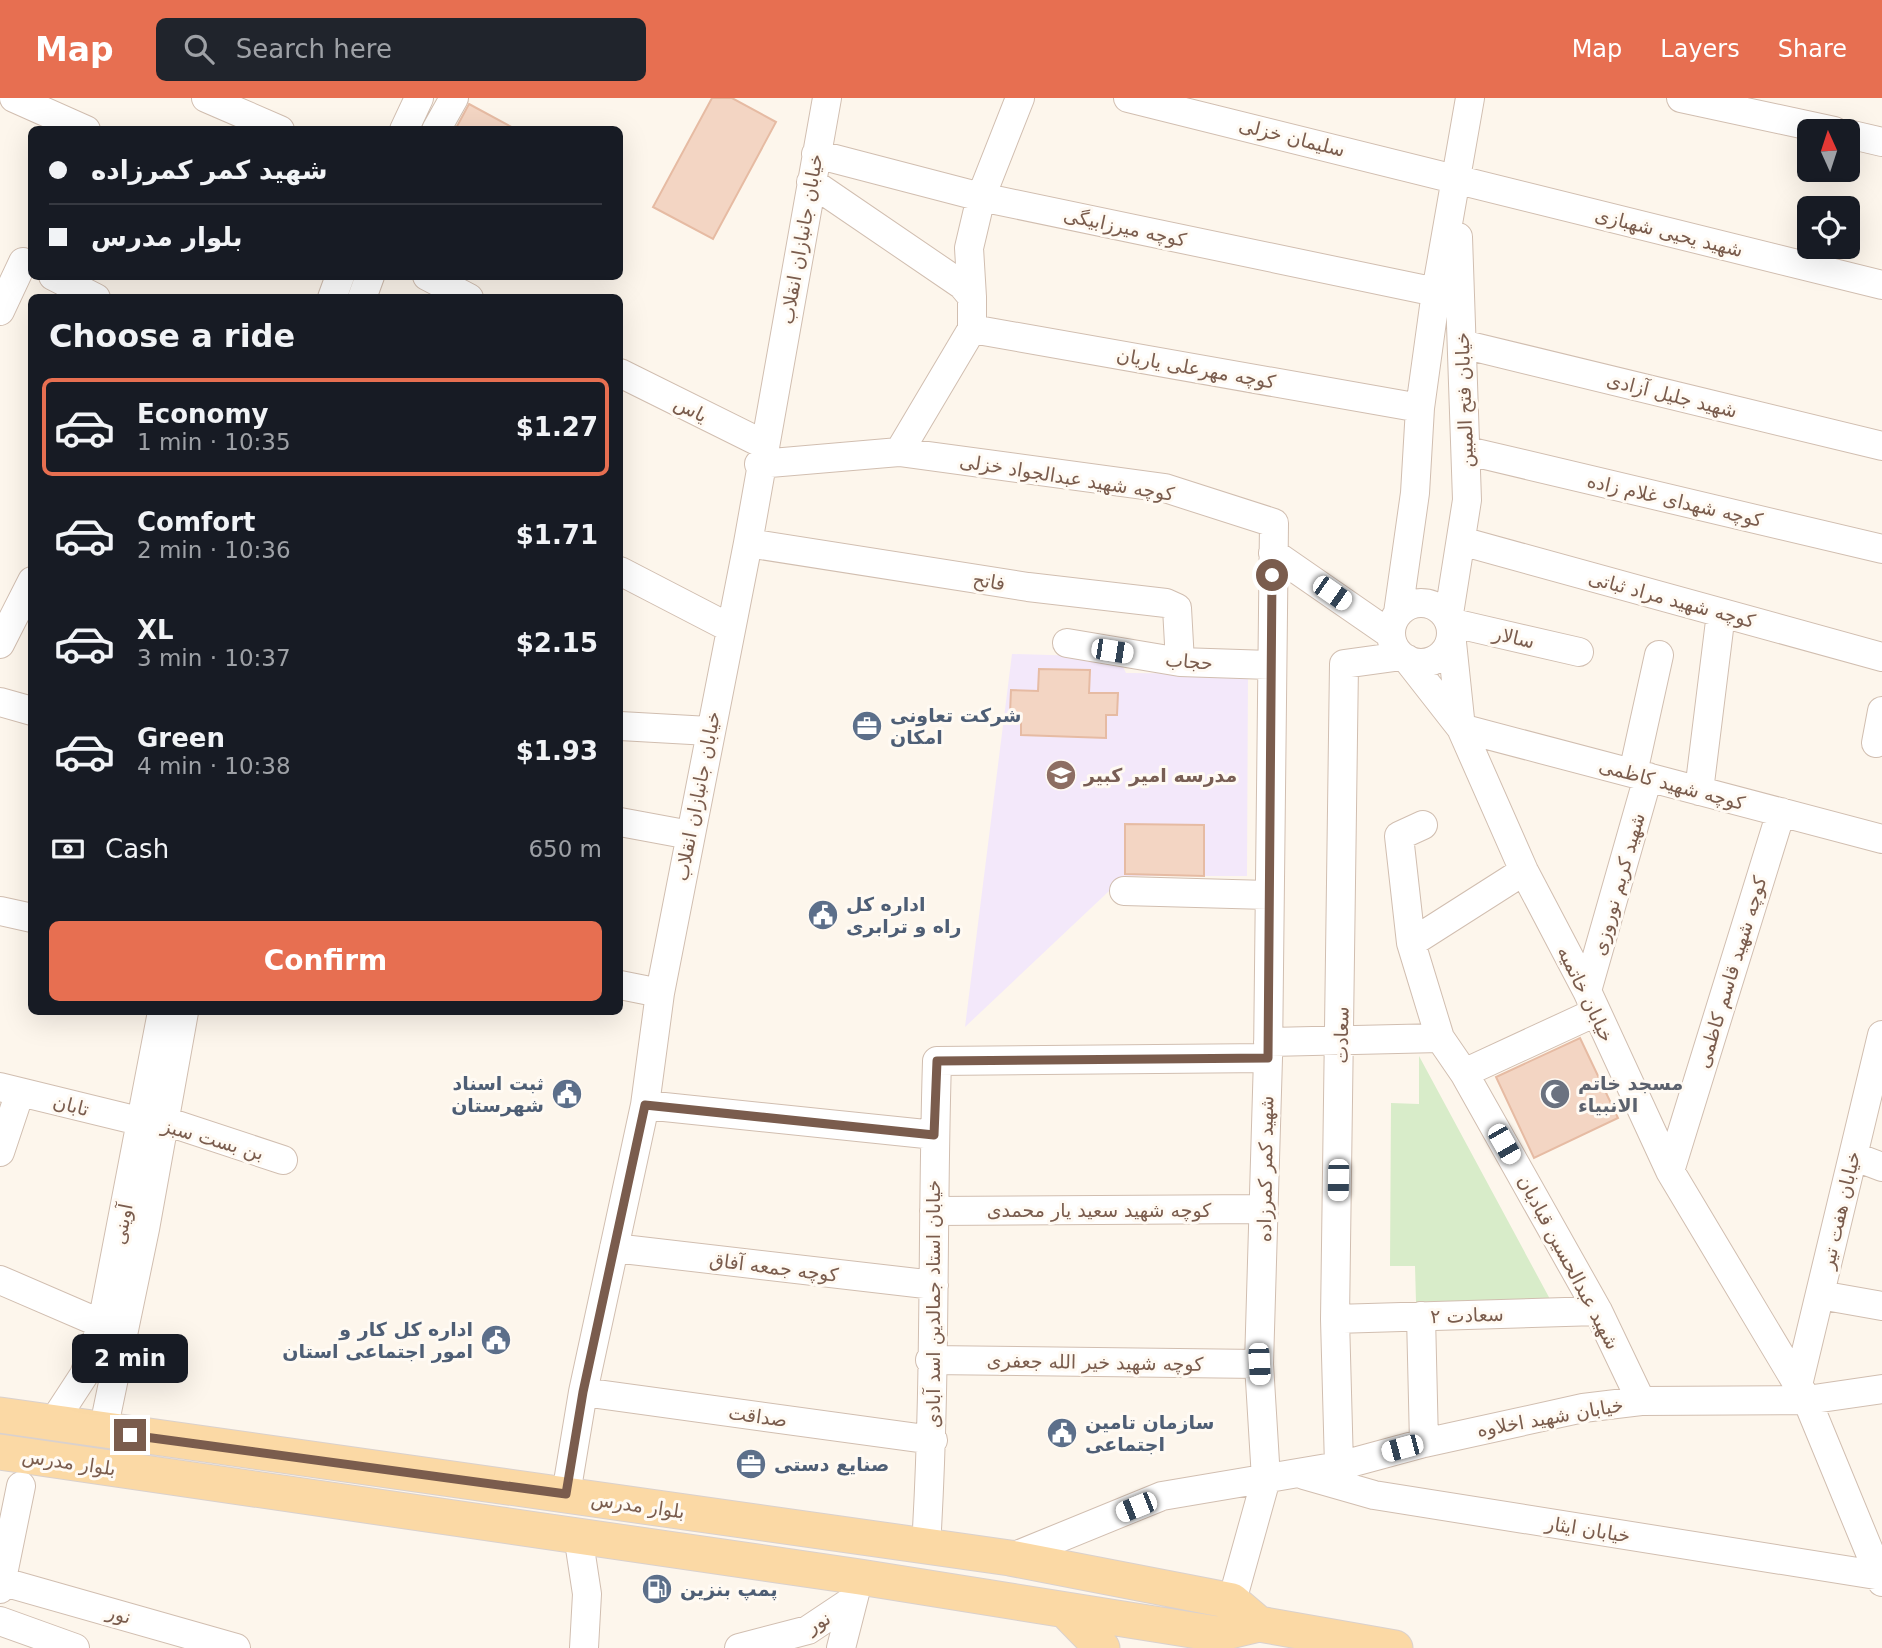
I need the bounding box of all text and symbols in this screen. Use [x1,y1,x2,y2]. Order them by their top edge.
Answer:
search box [156,18,646,81]
text: Map [35,30,114,69]
icon: search [180,30,218,68]
text: Search here [236,34,392,64]
text: Map [1572,35,1622,63]
text: Layers [1660,35,1740,63]
text: Share [1778,35,1847,63]
street label: سلیمان خزلی [1236,113,1347,162]
north arrow [1797,119,1860,182]
map controls [1797,119,1860,259]
street label: خیابان جانبازان انقلاب [775,152,828,326]
text: شهید کمر کمرزاده [91,155,328,185]
button: locate [1797,196,1860,259]
street label: کوچه میرزابیگی [1061,203,1189,252]
street label: شهید یحیی شهبازی [1592,203,1745,262]
text: بلوار مدرس [91,222,243,252]
text: Choose a ride [49,317,295,355]
street label: خیابان فتح المبین [1451,332,1478,468]
street label: کوچه مهرعلی یاریان [1115,343,1278,394]
street label: شهید جلیل آزادی [1604,367,1740,423]
street label: یاس [670,391,711,427]
icon: car [53,396,116,459]
text: Economy [137,399,268,429]
text: $1.27 [516,412,598,442]
text: 1 min · 10:35 [137,429,291,455]
street label: کوچه شهید عبدالجواد خزلی [958,449,1177,506]
street label: کوچه شهدای غلام زاده [1585,469,1766,532]
icon: car [53,504,116,567]
text: Comfort [137,507,255,537]
text: $1.71 [516,520,598,550]
text: 2 min · 10:36 [137,537,291,563]
route start [1256,559,1288,591]
street label: کوچه شهید مراد ثباتی [1586,566,1759,633]
street label: فاتح [971,568,1007,595]
car [1309,572,1356,614]
icon: car [53,612,116,675]
text: XL [137,615,174,645]
street label: سالار [1490,621,1537,653]
text: $2.15 [516,628,598,658]
car [1090,637,1135,665]
text: 3 min · 10:37 [137,645,291,671]
street label: حجاب [1164,648,1214,674]
place label: شرکت تعاونی امکان [890,704,1021,748]
street label: خیابان جانبازان انقلاب [670,709,725,883]
office icon: شرکت تعاونی امکان [850,709,884,743]
icon: car [53,720,116,783]
text: Green [137,723,225,753]
text: $1.93 [516,736,598,766]
text: 4 min · 10:38 [137,753,291,779]
street label: کوچه شهید کاظمی [1596,754,1748,815]
school or university icon: مدرسه امیر کبیر [1044,758,1078,792]
place label: مدرسه امیر کبیر [1083,764,1237,787]
street label: شهید کریم نوروزی [1587,810,1650,958]
icon: cash [49,830,87,868]
text: Cash [105,834,169,864]
text: 650 m [528,836,602,862]
street label: کوچه شهید قاسم کاظمی [1691,872,1772,1071]
place label: اداره کل راه و ترابری [846,893,962,938]
public building icon: اداره کل راه و ترابری [806,898,840,932]
button: Confirm [49,921,602,1001]
street label: خیابان خاتمیه [1553,942,1619,1046]
street label: سعادت [1330,1006,1352,1064]
place label: ثبت اسناد شهرستان [451,1072,544,1117]
place label: مسجد خاتم الانبیاء [1578,1072,1683,1116]
public building icon: ثبت اسناد شهرستان [550,1077,584,1111]
mosque icon: مسجد خاتم الانبیاء [1538,1077,1572,1111]
street label: تابان [51,1090,91,1120]
street label: شهید کمر کمرزاده [1253,1096,1278,1242]
street label: بن بست سبز [158,1114,266,1165]
car [1485,1121,1524,1167]
street label: خیابان هفت تیر [1816,1149,1865,1272]
car [1328,1159,1349,1201]
street label: شهید عبدالحسین قبادیان [1513,1171,1624,1353]
street label: خیابان استاد جمالدین اسد آبادی [921,1180,945,1428]
street label: کوچه شهید سعید یار محمدی [987,1199,1212,1222]
street label: آوینی [106,1201,138,1247]
street label: کوچه جمعه آفاق [708,1247,841,1287]
street label: سعادت ۲ [1430,1303,1504,1327]
place label: اداره کل کار و امور اجتماعی استان [282,1318,473,1363]
public building icon: اداره کل کار و امور اجتماعی استان [479,1323,513,1357]
callout: 2 min [72,1334,188,1382]
car [1248,1342,1271,1386]
text: 2 min [94,1345,166,1371]
street label: کوچه شهید خیر الله جعفری [986,1349,1204,1376]
street label: خیابان شهید اخلاوه [1475,1393,1625,1442]
street label: صداقت [727,1401,789,1431]
place label: سازمان تامین اجتماعی [1085,1411,1214,1455]
public building icon: سازمان تامین اجتماعی [1045,1416,1079,1450]
route end [114,1419,146,1451]
car [1379,1432,1426,1464]
street label: بلوار مدرس [21,1445,117,1480]
office icon: صنایع دستی [734,1447,768,1481]
place label: صنایع دستی [774,1453,889,1476]
street label: بلوار مدرس [590,1488,686,1523]
car [1113,1489,1160,1525]
street label: خیابان ایثار [1543,1511,1632,1548]
fuel station icon: پمپ بنزین [640,1572,674,1606]
place label: پمپ بنزین [680,1578,778,1601]
street label: نور [103,1600,134,1629]
street label: نور [801,1606,835,1639]

